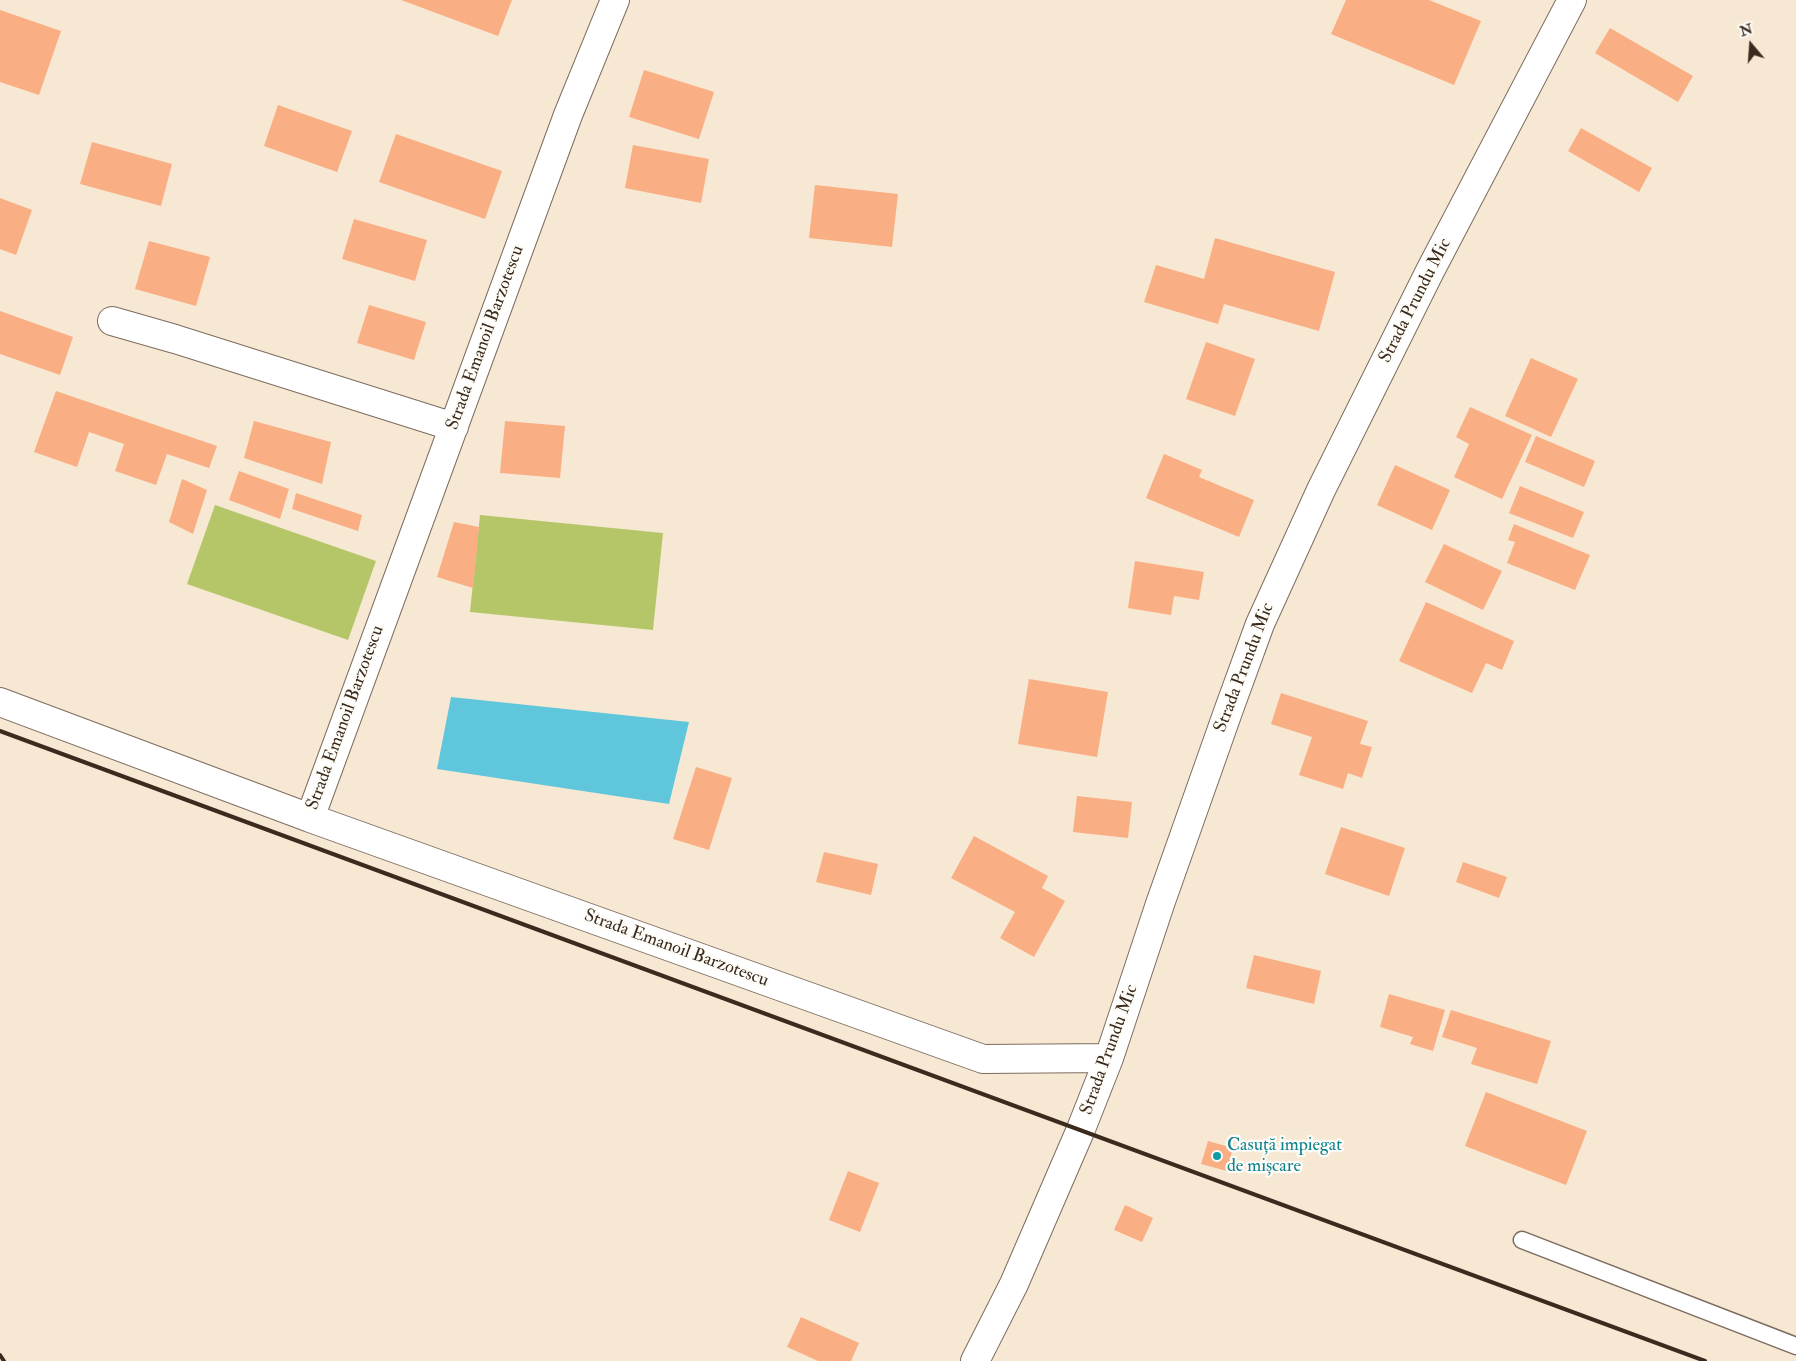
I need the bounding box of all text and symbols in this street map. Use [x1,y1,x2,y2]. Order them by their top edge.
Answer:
north arrow [1726,20,1776,70]
text: N [1738,20,1755,40]
street label: Strada Prundu Mic [1375,235,1457,367]
street label: Strada Emanoil Barzotescu [443,243,529,433]
street label: Strada Prundu Mic [1210,600,1280,736]
street label: Strada Emanoil Barzotescu [303,623,389,813]
street label: Strada Emanoil Barzotescu [581,906,771,992]
street label: Strada Prundu Mic [1076,982,1144,1118]
place label: Casuță impiegat de mișcare [1227,1135,1342,1178]
marker: Casuță impiegat de mișcare [1211,1150,1223,1162]

